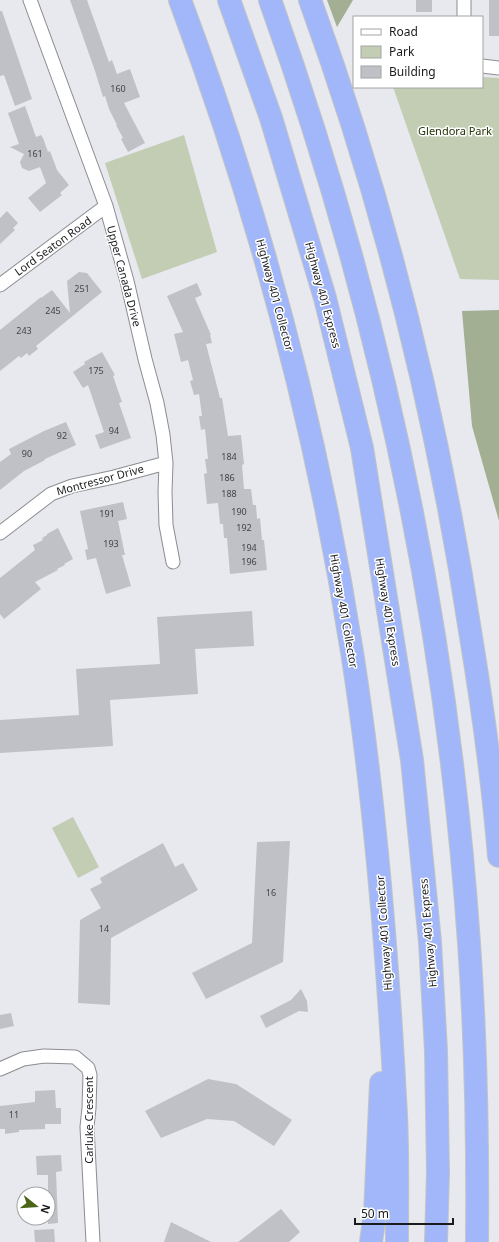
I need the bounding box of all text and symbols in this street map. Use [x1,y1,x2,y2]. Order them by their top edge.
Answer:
legend [353,16,483,88]
text: Road [389,23,418,40]
text: Park [389,43,415,60]
text: Building [389,63,436,80]
house number: 160 [110,82,126,95]
park label: Glendora Park [418,123,492,138]
house number: 161 [27,147,43,160]
street label: Lord Seaton Road [11,213,94,279]
street label: Upper Canada Drive [104,224,145,328]
street label: Highway 401 Collector [253,237,298,353]
street label: Highway 401 Express [302,240,345,350]
house number: 251 [74,282,90,295]
house number: 245 [45,304,61,317]
house number: 243 [16,324,32,337]
house number: 175 [88,364,104,377]
house number: 94 [109,424,119,437]
house number: 92 [57,429,67,442]
house number: 90 [22,447,32,460]
house number: 184 [221,450,237,463]
street label: Montressor Drive [55,461,145,498]
house number: 186 [219,471,235,484]
house number: 188 [221,487,237,500]
house number: 190 [231,505,247,518]
house number: 191 [99,507,115,520]
house number: 192 [236,521,252,534]
house number: 193 [103,537,119,550]
house number: 194 [241,541,257,554]
street label: Highway 401 Collector [327,553,362,670]
house number: 196 [241,555,257,568]
street label: Highway 401 Express [373,557,404,667]
street label: Highway 401 Collector [372,874,395,991]
street label: Highway 401 Express [415,878,440,988]
house number: 16 [266,886,276,899]
house number: 14 [99,922,109,935]
street label: Carluke Crescent [81,1076,96,1164]
house number: 11 [9,1108,19,1121]
north arrow [16,1186,56,1226]
scale bar [355,1200,453,1226]
text: N [38,1203,55,1216]
text: 50 m [361,1205,389,1222]

